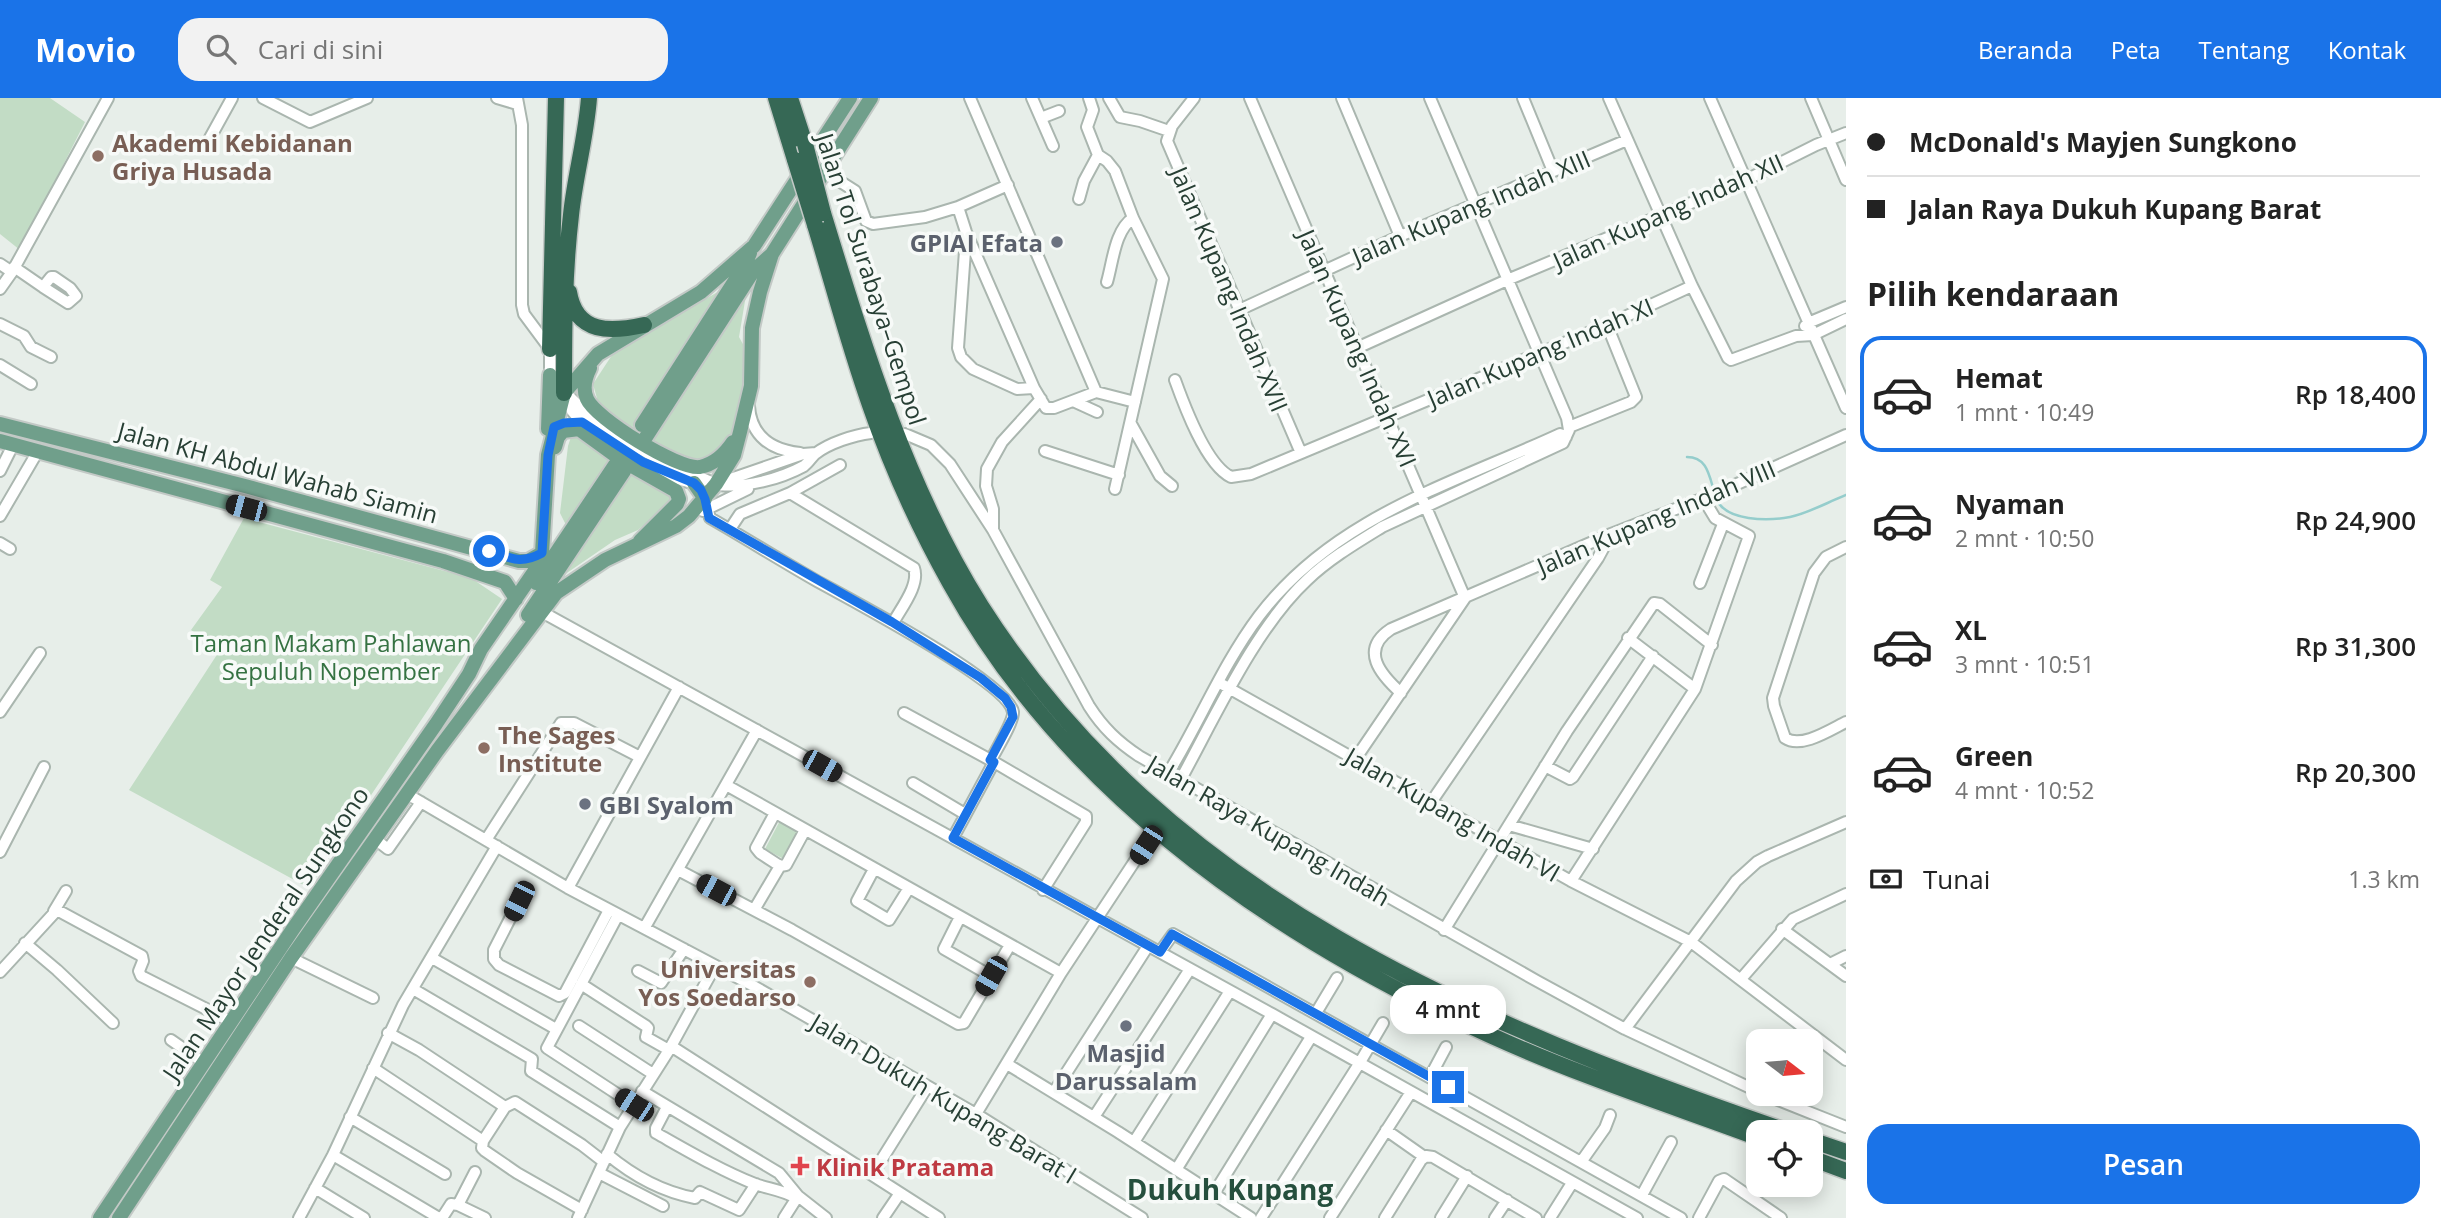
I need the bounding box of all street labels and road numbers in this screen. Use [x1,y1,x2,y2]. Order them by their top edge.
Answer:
street label: Jalan Tol Surabaya–Gempol [809,127,935,429]
street label: Jalan Kupang Indah XIII [1345,142,1595,273]
street label: Jalan Kupang Indah XII [1546,145,1789,278]
street label: Jalan Kupang Indah XVII [1163,159,1297,417]
street label: Jalan Kupang Indah XVI [1290,222,1425,472]
street label: Jalan Kupang Indah XI [1420,289,1658,415]
street label: Jalan KH Abdul Wahab Siamin [112,413,442,531]
street label: Jalan Kupang Indah VIII [1530,452,1780,583]
street label: Jalan Kupang Indah VI [1338,738,1566,889]
street label: Jalan Raya Kupang Indah [1140,746,1397,913]
street label: Jalan Mayor Jenderal Sungkono [153,780,376,1088]
street label: Jalan Dukuh Kupang Barat I [803,1004,1083,1191]

